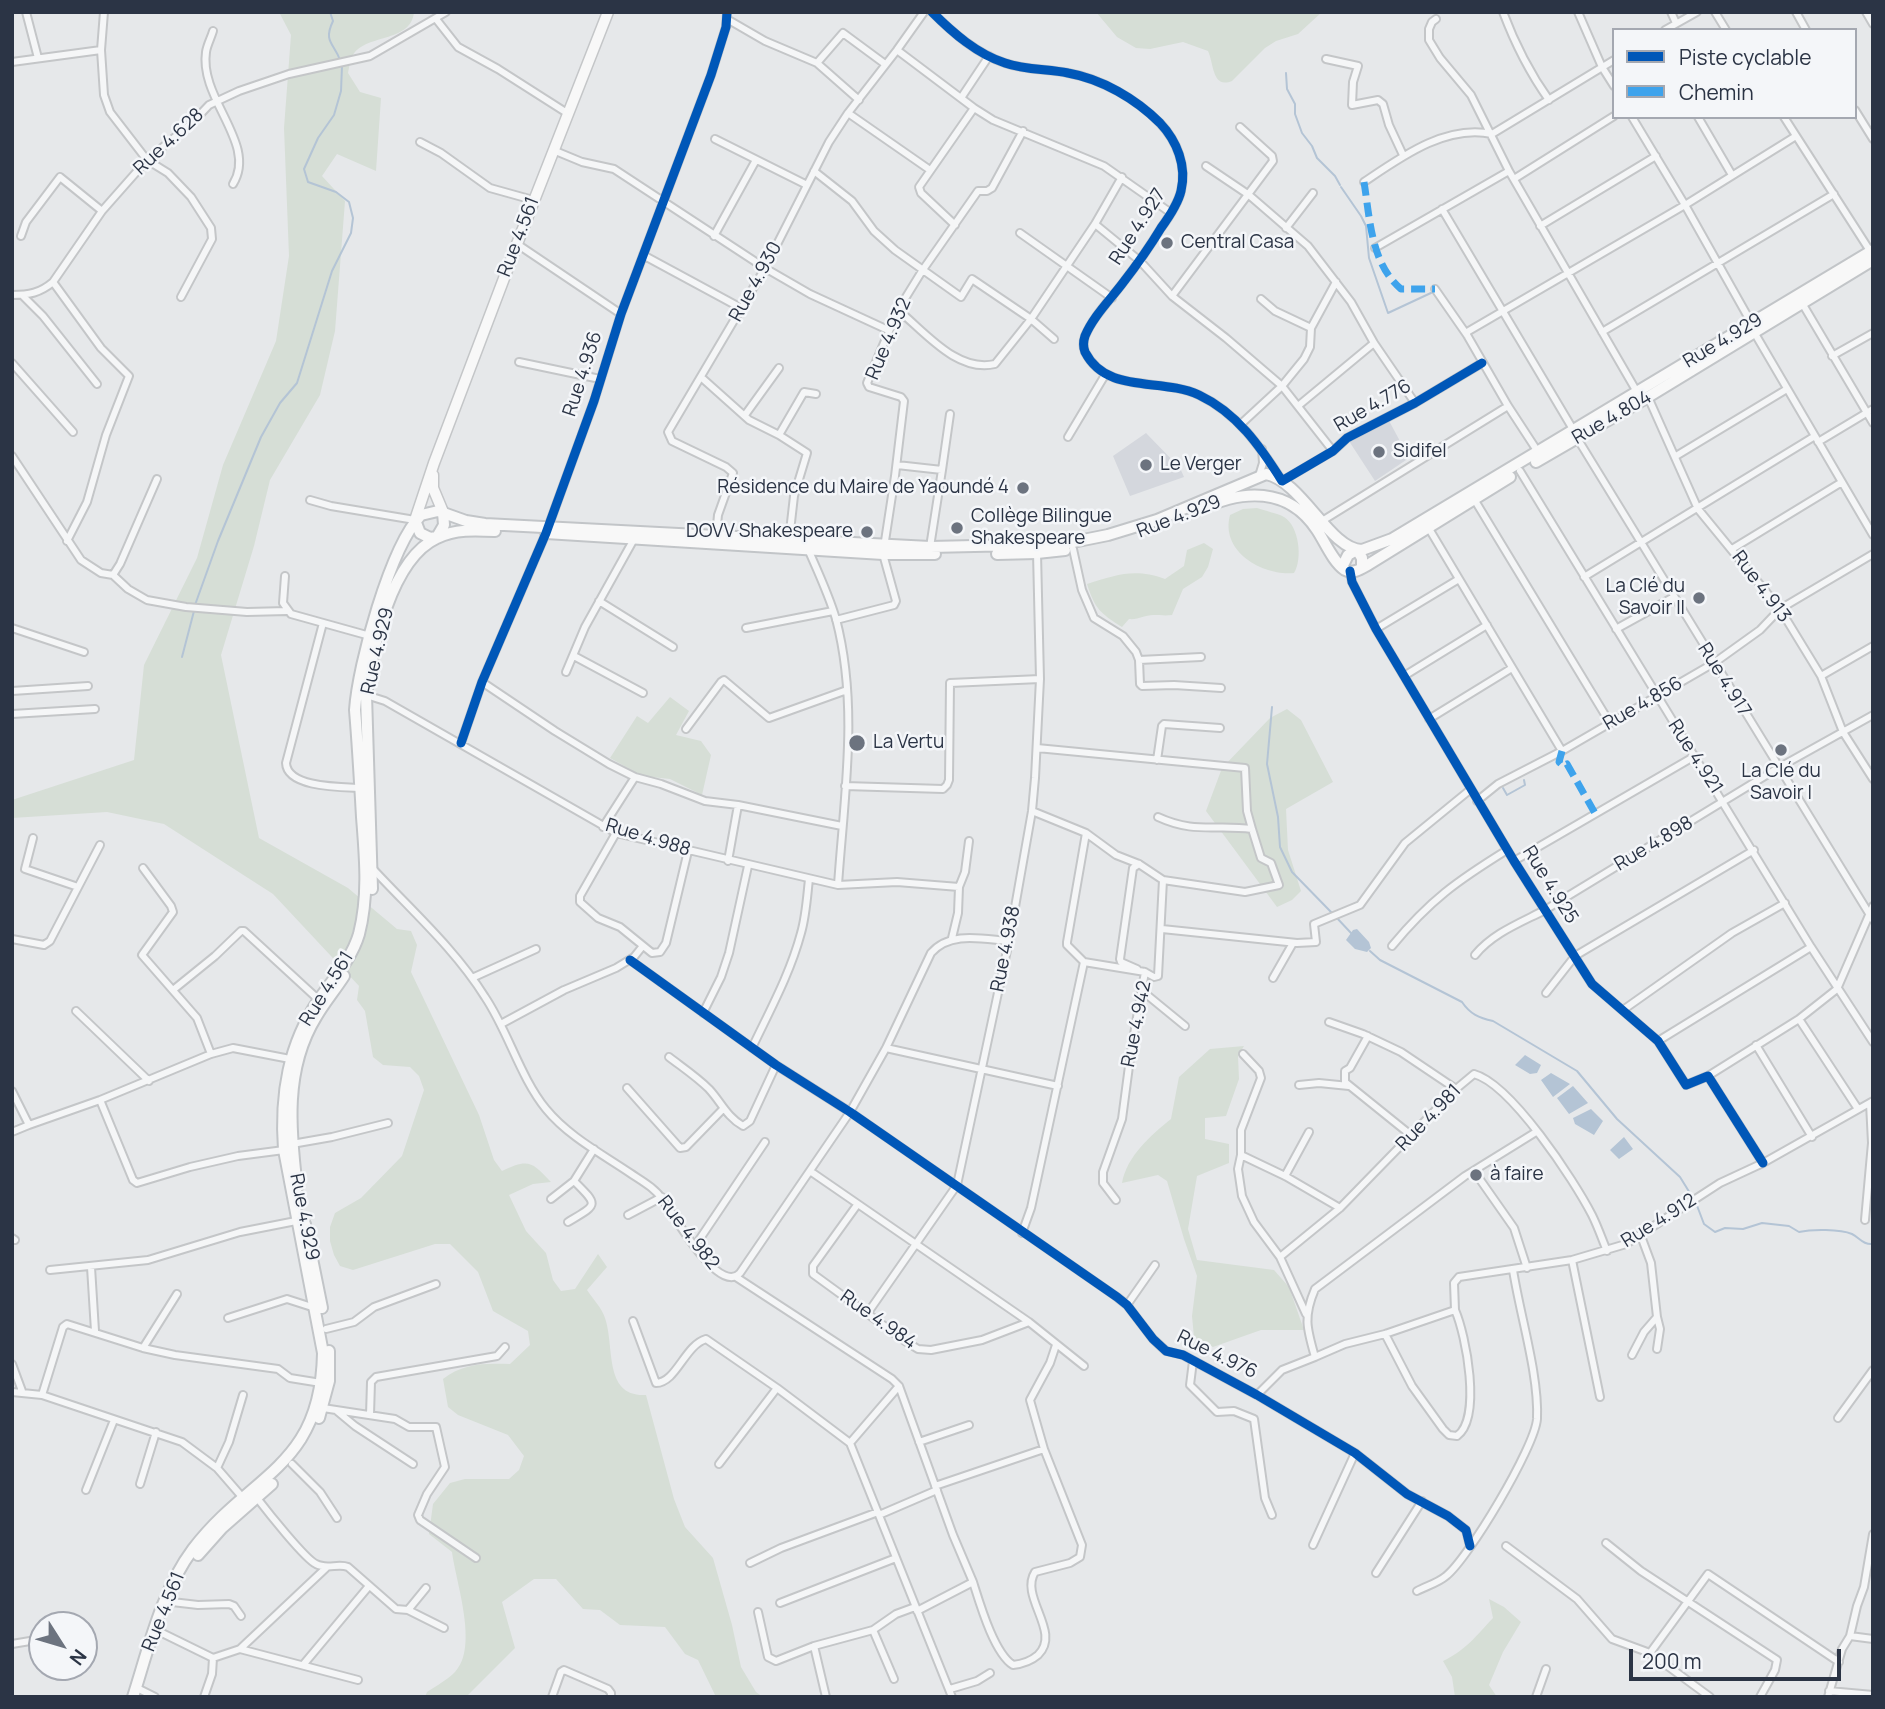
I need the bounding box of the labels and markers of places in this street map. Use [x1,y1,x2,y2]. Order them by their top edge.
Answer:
place label: Central Casa [1181,232,1294,254]
marker: Central Casa [1159,235,1175,251]
place label: Sidifel [1393,441,1447,463]
marker: Sidifel [1371,444,1387,460]
place label: Le Verger [1160,454,1242,476]
marker: Le Verger [1138,457,1154,473]
place label: Résidence du Maire de Yaoundé 4 [717,477,1009,499]
marker: Résidence du Maire de Yaoundé 4 [1015,480,1031,496]
place label: Collège Bilingue Shakespeare [971,506,1112,550]
marker: Collège Bilingue Shakespeare [949,520,965,536]
place label: DOVV Shakespeare [686,521,853,543]
marker: DOVV Shakespeare [859,524,875,540]
place label: La Clé du Savoir II [1605,576,1685,620]
marker: La Clé du Savoir II [1691,590,1707,606]
place label: La Vertu [873,732,944,754]
marker: La Vertu [847,733,867,753]
marker: La Clé du Savoir I [1773,742,1789,758]
place label: La Clé du Savoir I [1741,761,1821,805]
place label: à faire [1490,1164,1544,1186]
marker: à faire [1468,1167,1484,1183]

